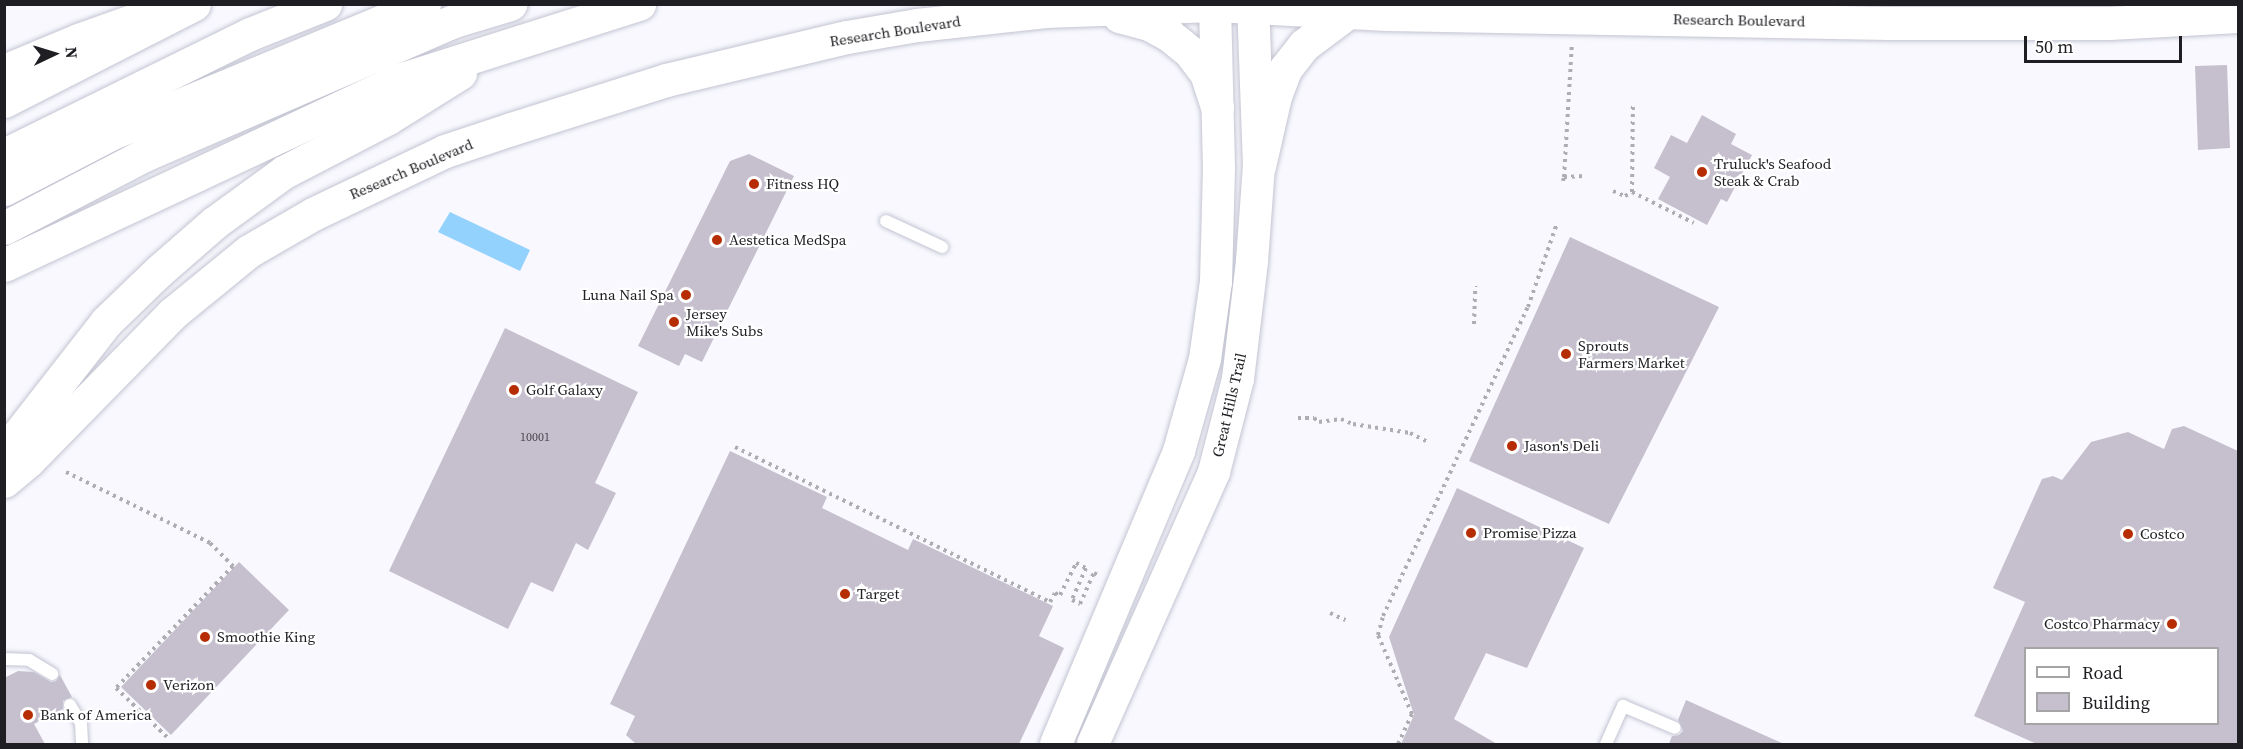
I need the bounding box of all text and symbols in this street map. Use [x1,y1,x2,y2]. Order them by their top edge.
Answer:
street label: Research Boulevard [1673,10,1805,30]
street label: Research Boulevard [828,12,962,50]
north arrow [24,24,84,84]
scale bar [2027,24,2184,62]
text: 50 m [2035,34,2073,59]
text: N [61,46,83,59]
street label: Research Boulevard [346,135,476,203]
place label: Truluck's Seafood Steak & Crab [1714,154,1831,189]
marker: Truluck's Seafood Steak & Crab [1695,165,1709,179]
place label: Fitness HQ [766,175,839,193]
marker: Fitness HQ [747,177,761,191]
place label: Aestetica MedSpa [729,231,846,249]
marker: Aestetica MedSpa [710,233,724,247]
place label: Luna Nail Spa [582,286,674,304]
marker: Luna Nail Spa [679,288,693,302]
place label: Jersey Mike's Subs [686,304,763,339]
marker: Jersey Mike's Subs [667,315,681,329]
place label: Sprouts Farmers Market [1578,336,1685,371]
marker: Sprouts Farmers Market [1559,347,1573,361]
street label: Great Hills Trail [1208,351,1250,459]
place label: Golf Galaxy [526,381,603,399]
marker: Golf Galaxy [507,383,521,397]
house number: 10001 [520,431,550,445]
place label: Jason's Deli [1524,437,1599,455]
marker: Jason's Deli [1505,439,1519,453]
place label: Promise Pizza [1483,524,1577,542]
place label: Costco [2140,525,2185,543]
marker: Promise Pizza [1464,526,1478,540]
marker: Costco [2121,527,2135,541]
place label: Target [857,585,899,603]
marker: Target [838,587,852,601]
place label: Costco Pharmacy [2044,615,2160,633]
marker: Costco Pharmacy [2165,617,2179,631]
place label: Smoothie King [217,628,315,646]
marker: Smoothie King [198,630,212,644]
legend [2024,647,2219,725]
text: Road [2082,660,2123,685]
place label: Verizon [163,676,215,694]
marker: Verizon [144,678,158,692]
text: Building [2082,690,2150,715]
place label: Bank of America [40,706,152,724]
marker: Bank of America [21,708,35,722]

